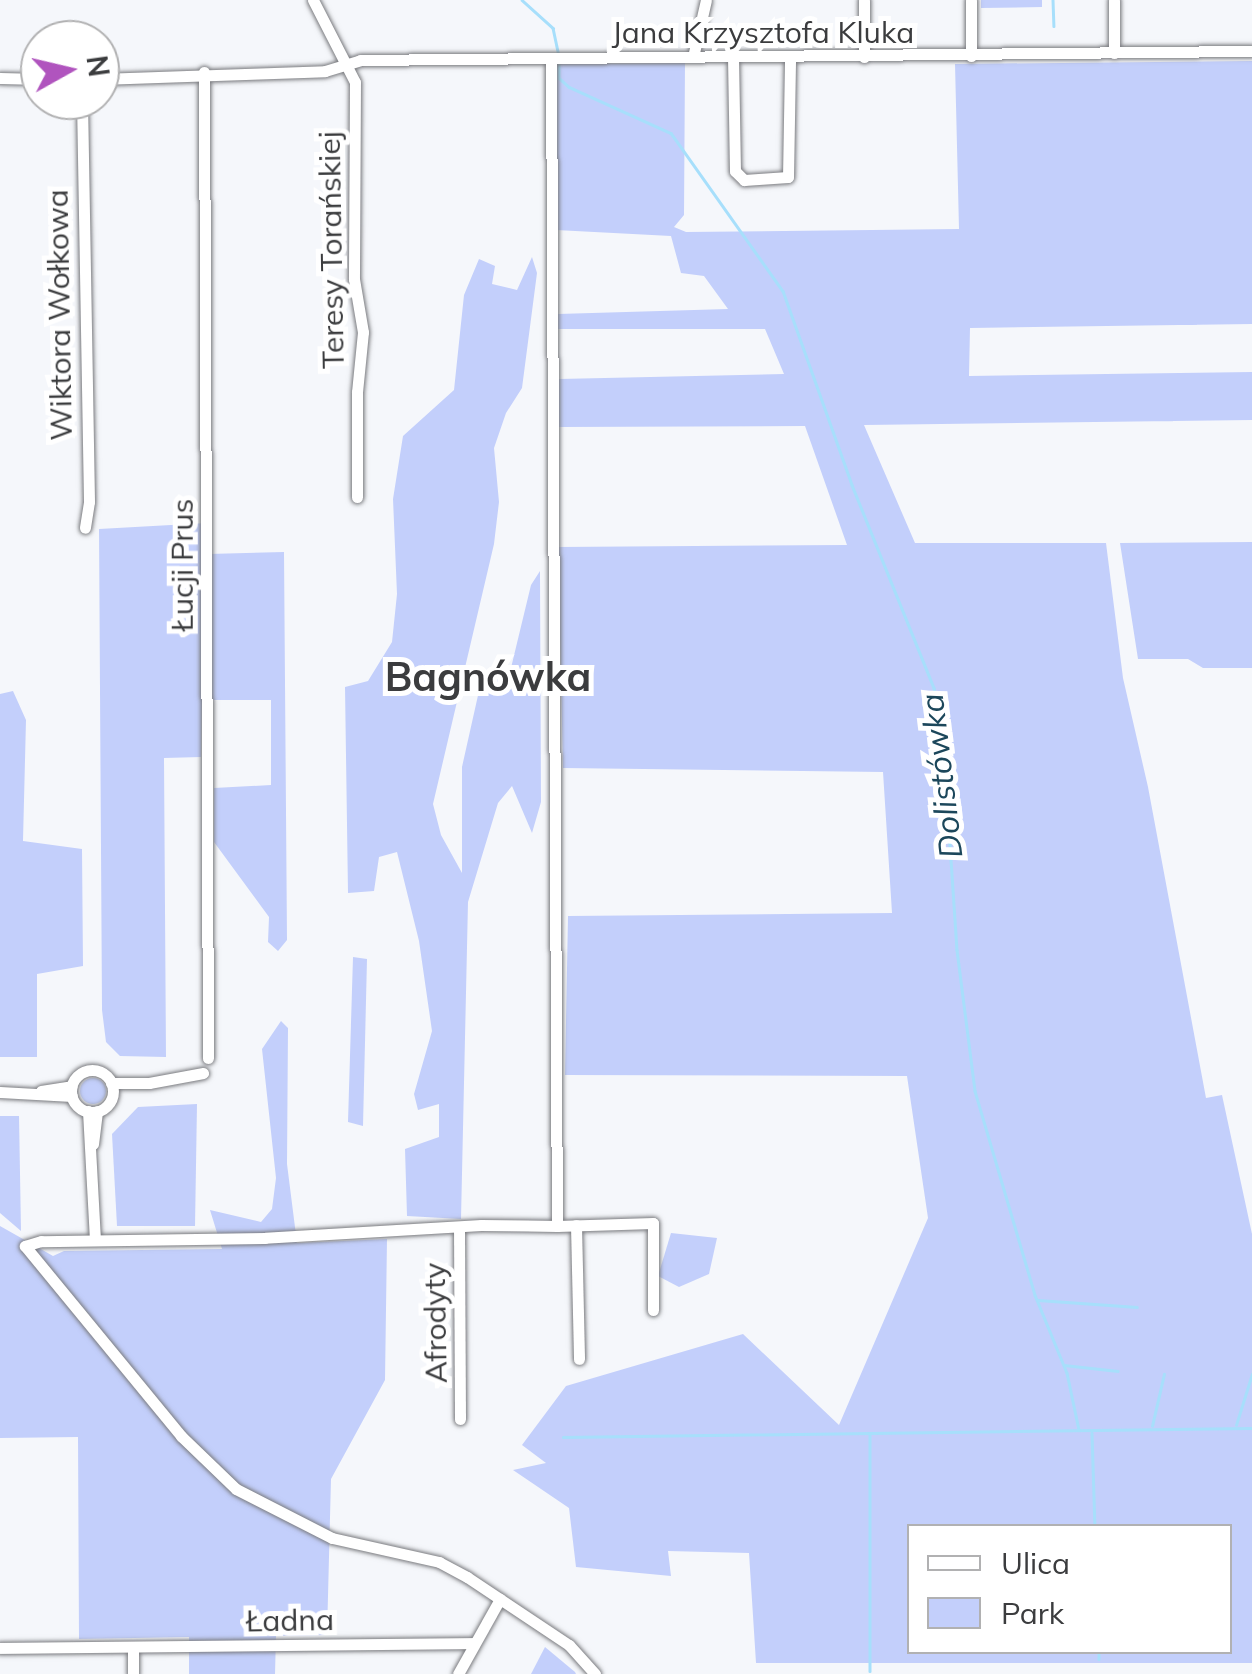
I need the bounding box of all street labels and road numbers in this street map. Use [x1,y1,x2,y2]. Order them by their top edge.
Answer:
street label: Jana Krzysztofa Kluka [612,14,914,50]
street label: Teresy Torańskiej [311,131,351,369]
street label: Wiktora Wołkowa [39,189,79,441]
street label: Łucji Prus [164,499,200,631]
street label: Afrodyty [416,1262,454,1384]
street label: Ładna [246,1601,334,1639]

